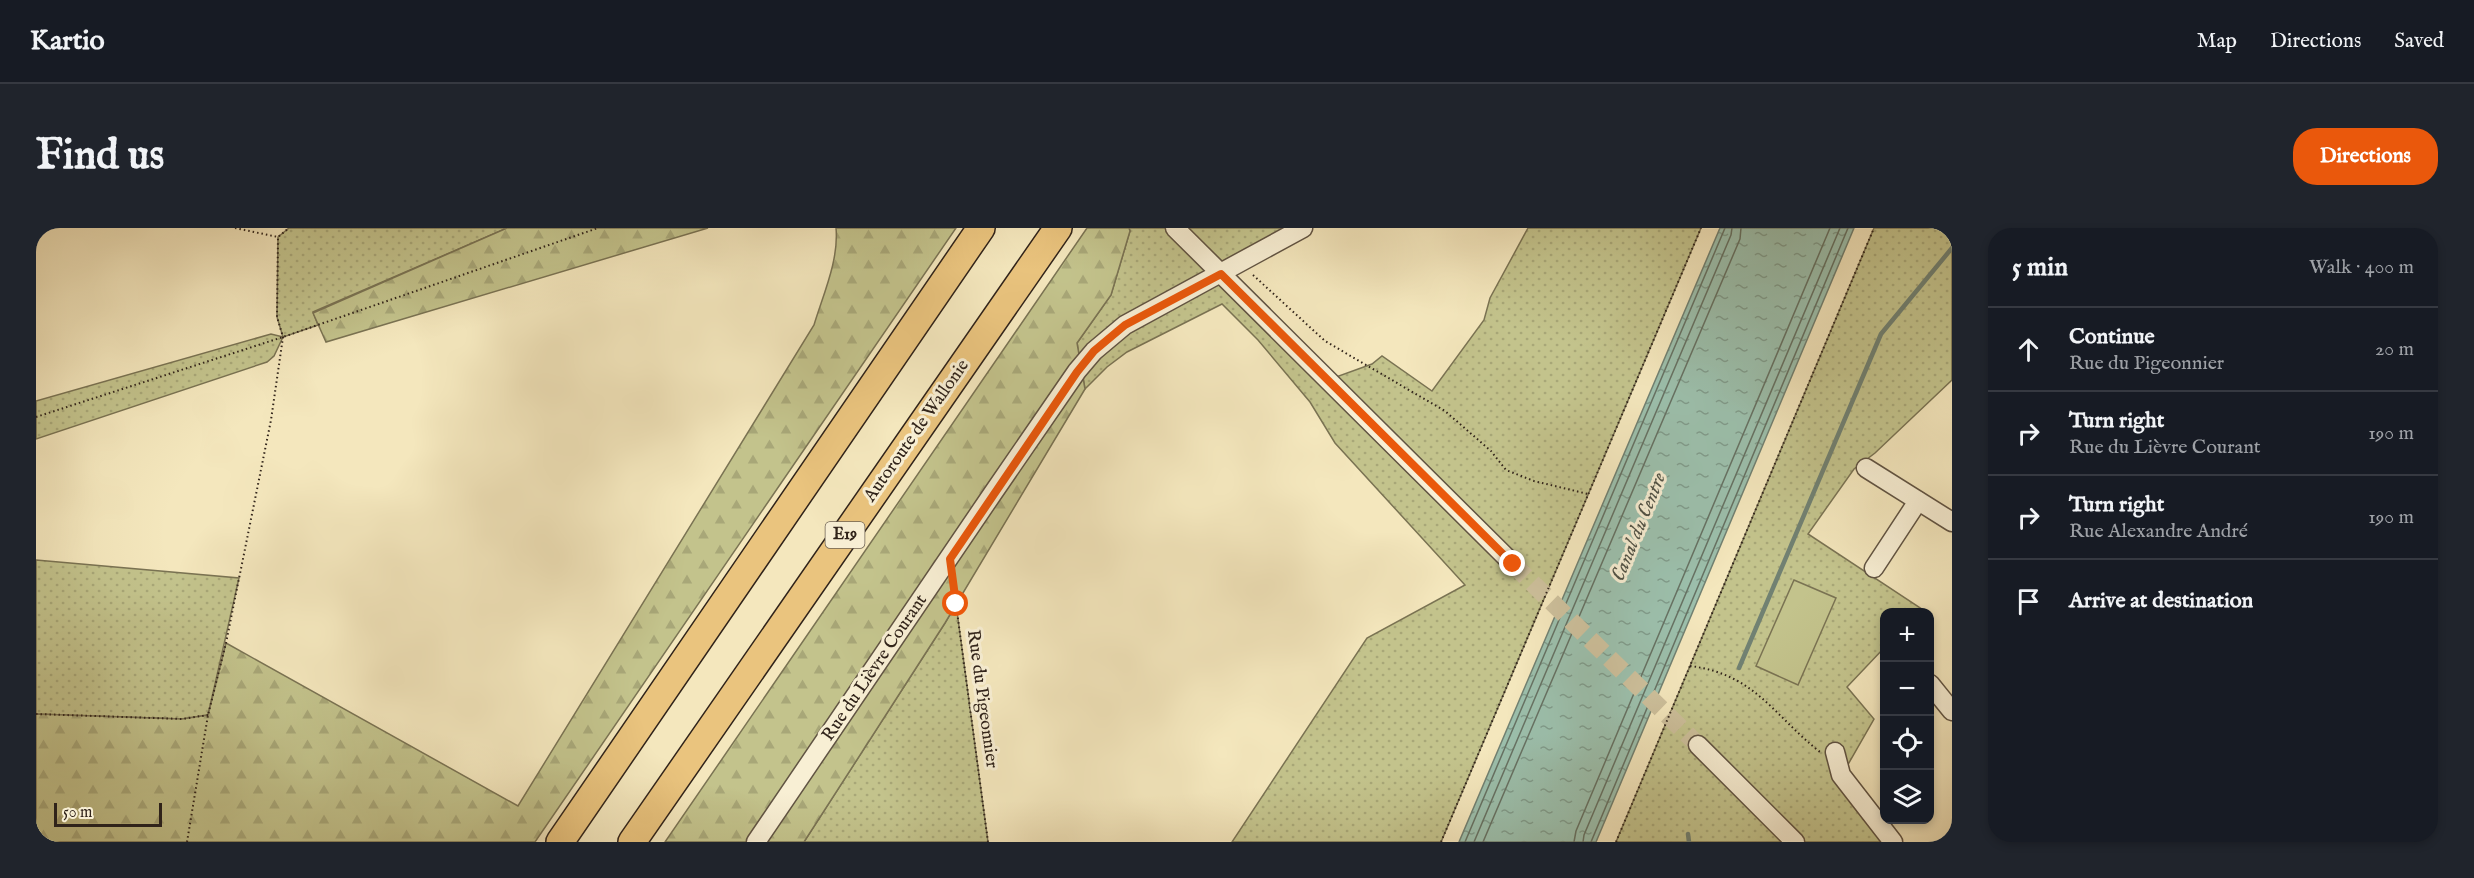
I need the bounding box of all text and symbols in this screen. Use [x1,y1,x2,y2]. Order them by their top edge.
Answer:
text: Kartio [30,24,105,59]
text: Map [2197,28,2237,55]
text: Directions [2270,28,2361,55]
text: Saved [2394,28,2444,55]
button: Directions [2293,128,2438,185]
text: Find us [36,130,164,183]
text: 5 min [2012,251,2068,284]
text: Walk · 400 m [2309,255,2414,280]
text: Continue [2069,323,2155,351]
icon: ahead [2012,333,2045,366]
text: 20 m [2375,337,2414,362]
text: Rue du Pigeonnier [2069,351,2224,376]
street label: Autoroute de Wallonie [859,355,975,508]
text: Turn right [2069,407,2164,435]
icon: right [2012,417,2045,450]
text: 190 m [2368,421,2414,446]
text: Rue du Lièvre Courant [2069,435,2261,460]
water label: Canal du Centre [1606,469,1672,585]
text: Turn right [2069,491,2164,519]
icon: right [2012,501,2045,534]
text: 190 m [2368,505,2414,530]
text: Rue Alexandre André [2069,519,2248,544]
road number: E19 [826,522,864,548]
route end [1499,550,1525,576]
icon: arrive [2012,585,2045,618]
text: Arrive at destination [2069,587,2253,615]
street label: Rue du Lièvre Courant [817,590,933,746]
route start [942,590,968,616]
map controls [1880,608,1934,824]
button: + [1880,608,1934,662]
street label: Rue du Pigeonnier [961,628,1003,770]
button: − [1880,662,1934,716]
button: locate [1880,716,1934,770]
button: layers [1880,770,1934,824]
scale bar [54,800,162,828]
text: 50 m [63,803,92,823]

